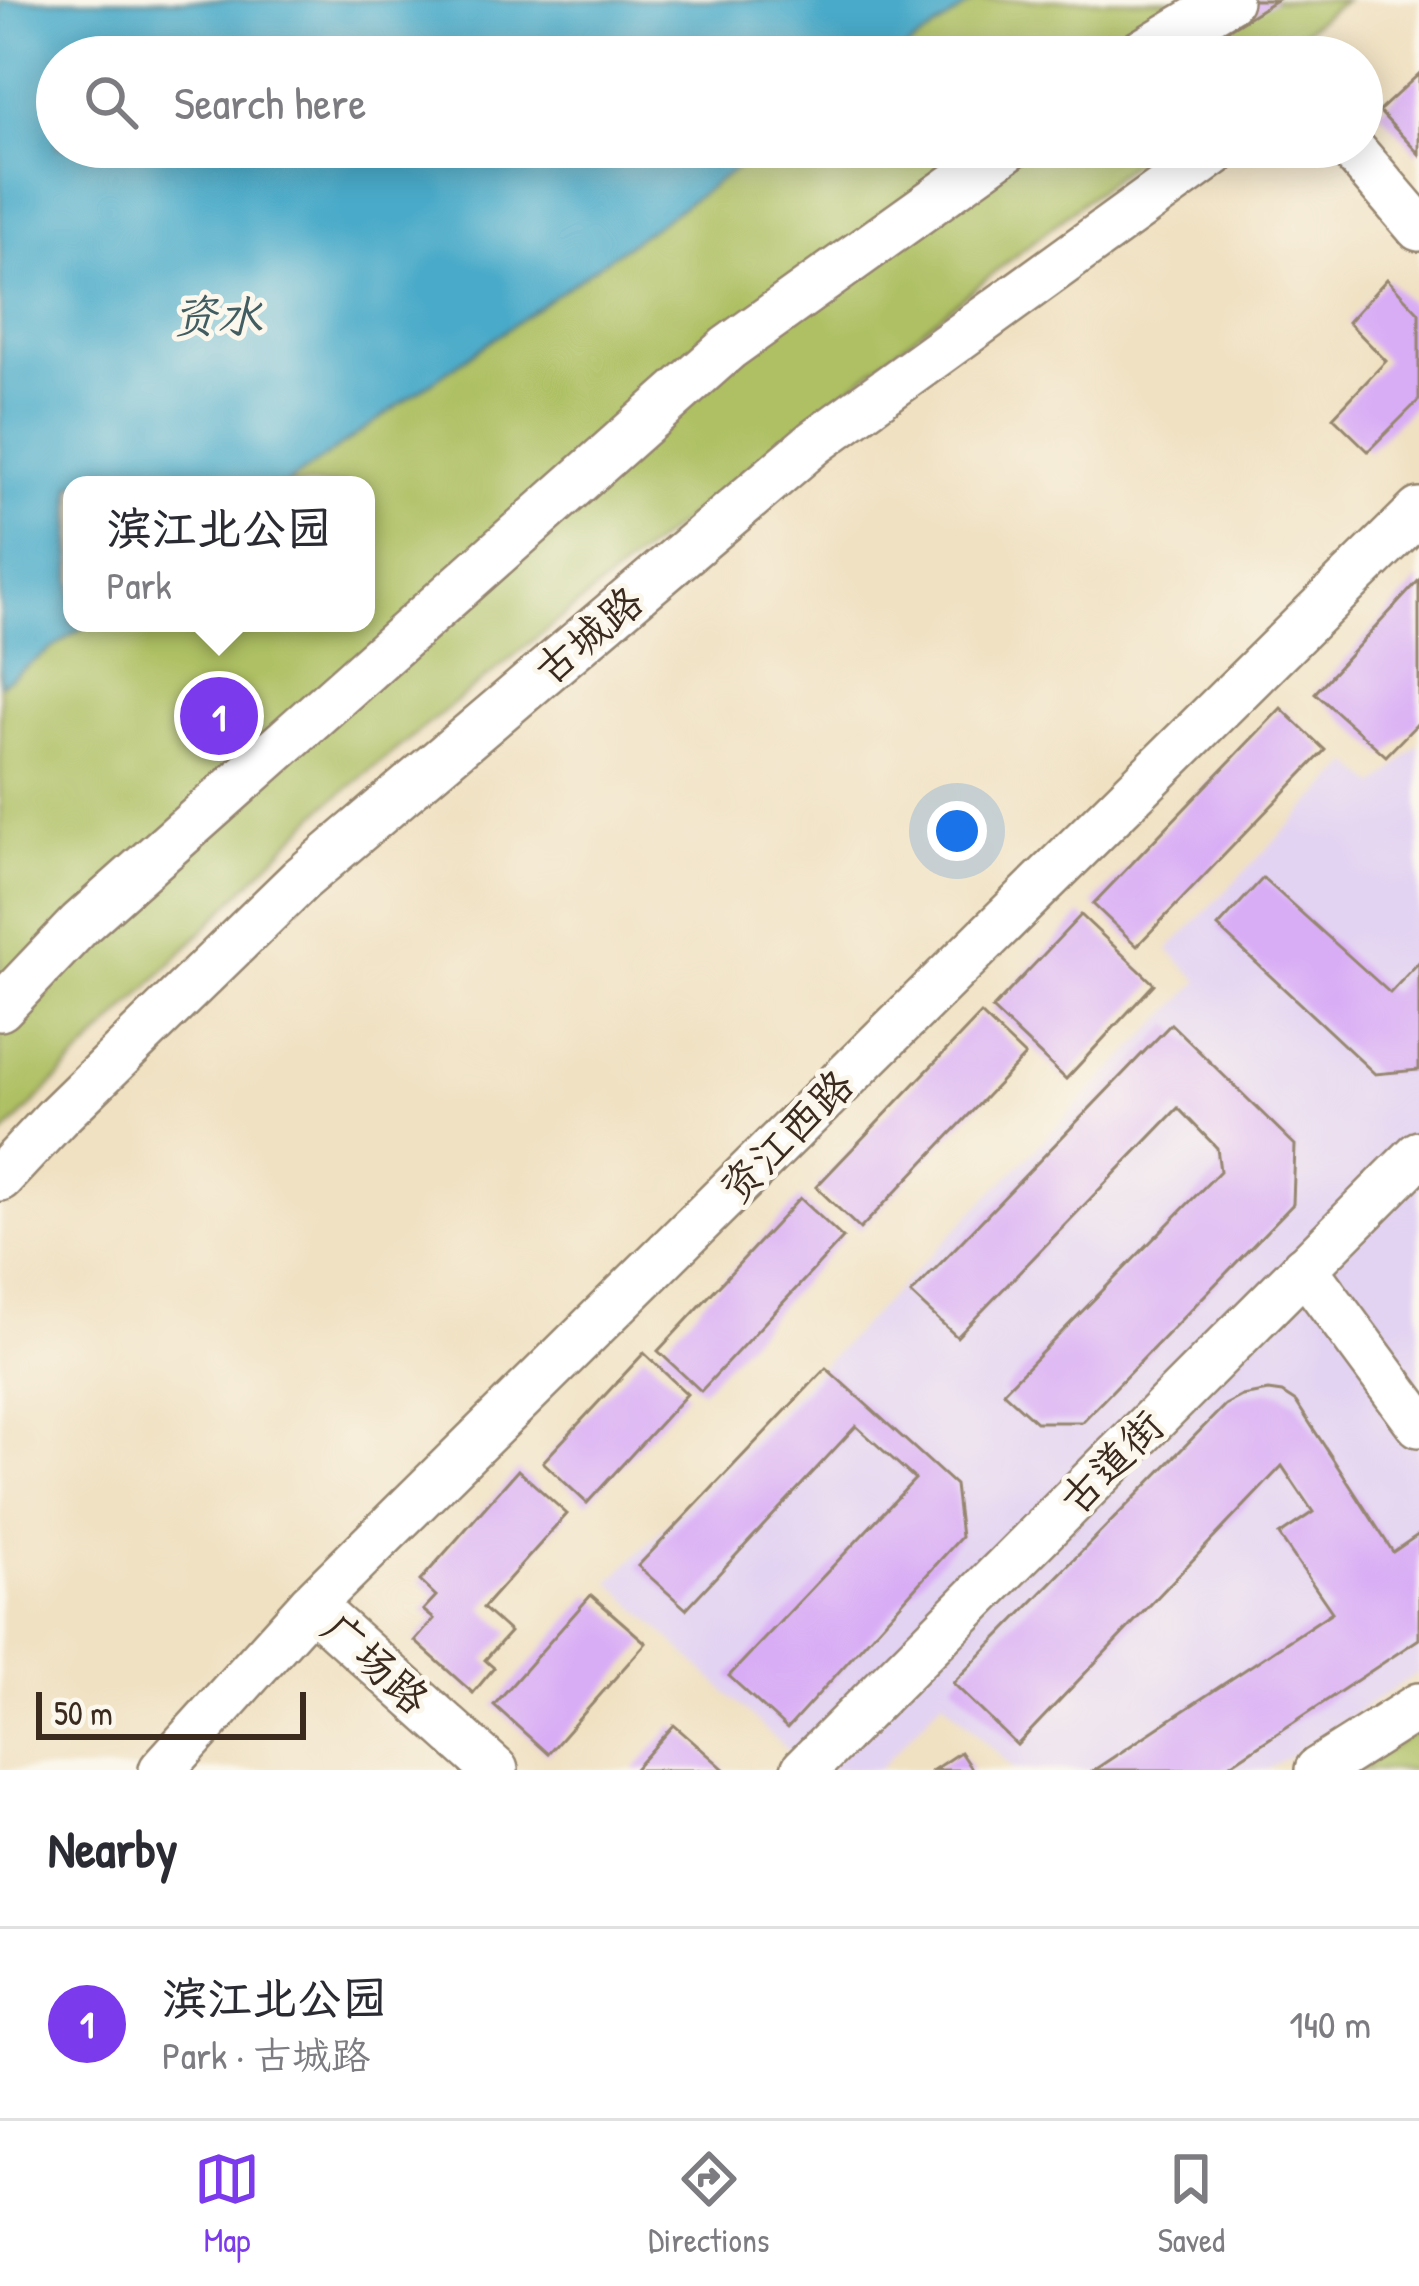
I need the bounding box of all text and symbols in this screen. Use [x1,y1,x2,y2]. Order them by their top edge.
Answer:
search box [36,36,1383,168]
icon: search [78,69,144,135]
text: Search here [174,72,366,133]
water label: 资水 [172,285,263,346]
popup [63,476,375,632]
text: 滨江北公园 [106,497,332,558]
text: Park [106,558,172,611]
street label: 古城路 [521,572,654,697]
pin: 1 [180,671,258,761]
your location [927,801,987,861]
street label: 资江西路 [706,1056,865,1215]
street label: 古道街 [1046,1397,1175,1526]
street label: 广场路 [310,1599,442,1726]
scale bar [36,1686,306,1739]
text: 50 m [54,1691,113,1735]
text: Nearby [48,1814,178,1883]
text: 滨江北公园 [162,1967,387,2028]
text: 1 [80,1997,94,2050]
text: 140 m [1289,1997,1371,2050]
text: Park · 古城路 [162,2028,370,2081]
tab: Map [194,2146,260,2262]
tab: Directions [648,2146,770,2262]
tab: Saved [1158,2146,1225,2262]

